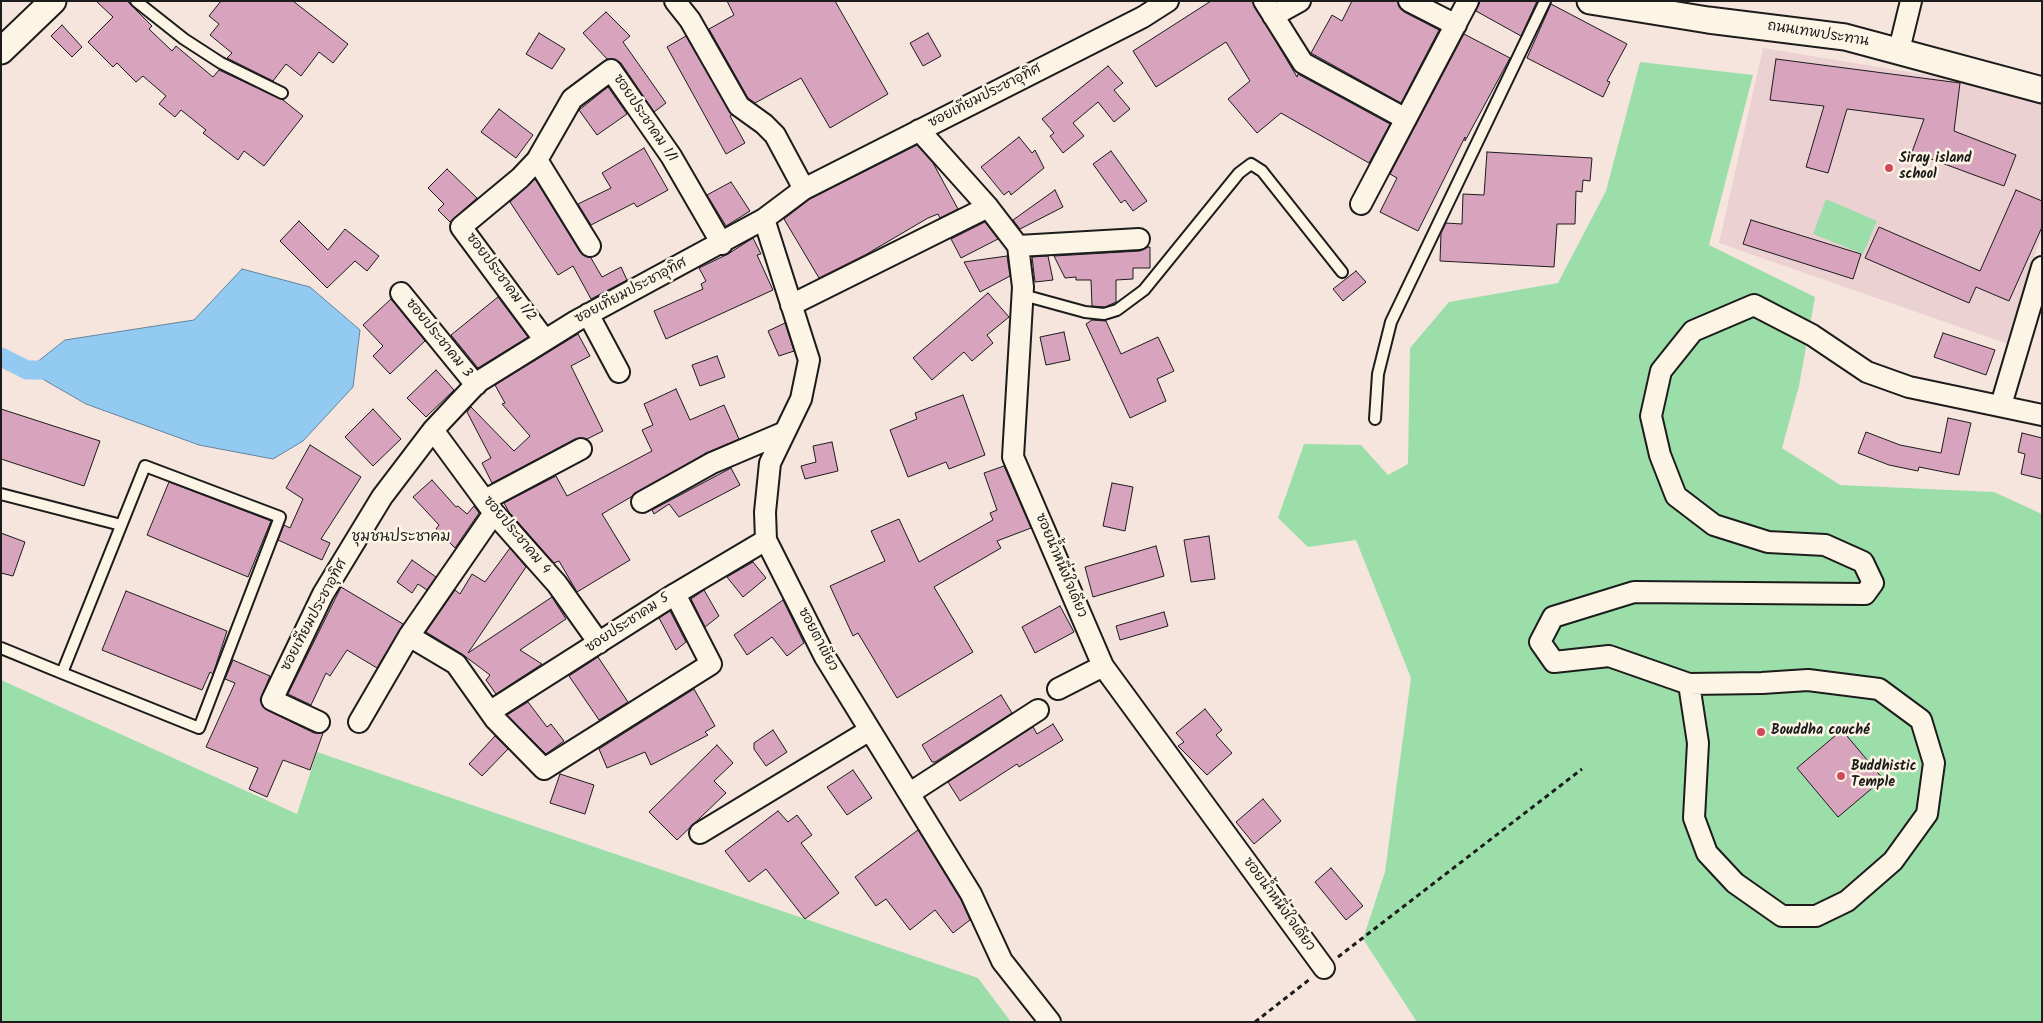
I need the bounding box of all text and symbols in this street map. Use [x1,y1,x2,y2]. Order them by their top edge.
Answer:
street label: ถนนเทพประทาน [1766,19,1870,51]
street label: ซอยเทียมประชาอุทิศ [926,61,1044,133]
street label: ซอยประชาคม 1/1 [608,72,680,166]
place label: Siray island school [1899,152,1972,184]
marker: Siray island school [1883,162,1895,174]
street label: ซอยประชาคม 1/2 [461,231,539,325]
street label: ซอยเทียมประชาอุทิศ [572,256,690,328]
street label: ซอยประชาคม 3 [401,296,475,382]
street label: ซอยประชาคม 4 [479,494,553,578]
street label: ซอยน้ำหนึ่งใจเดียว [1030,511,1090,621]
district label: ชุมชนประชาคม [352,529,450,547]
street label: ซอยเทียมประชาอุทิศ [279,557,351,675]
street label: ซอยประชาคม 5 [583,591,673,657]
street label: ซอยตาเขียว [793,605,841,675]
place label: Bouddha couché [1771,724,1870,740]
marker: Bouddha couché [1755,726,1767,738]
place label: Buddhistic Temple [1851,760,1916,792]
marker: Buddhistic Temple [1835,770,1847,782]
street label: ซอยน้ำหนึ่งใจเดียว [1238,855,1318,955]

